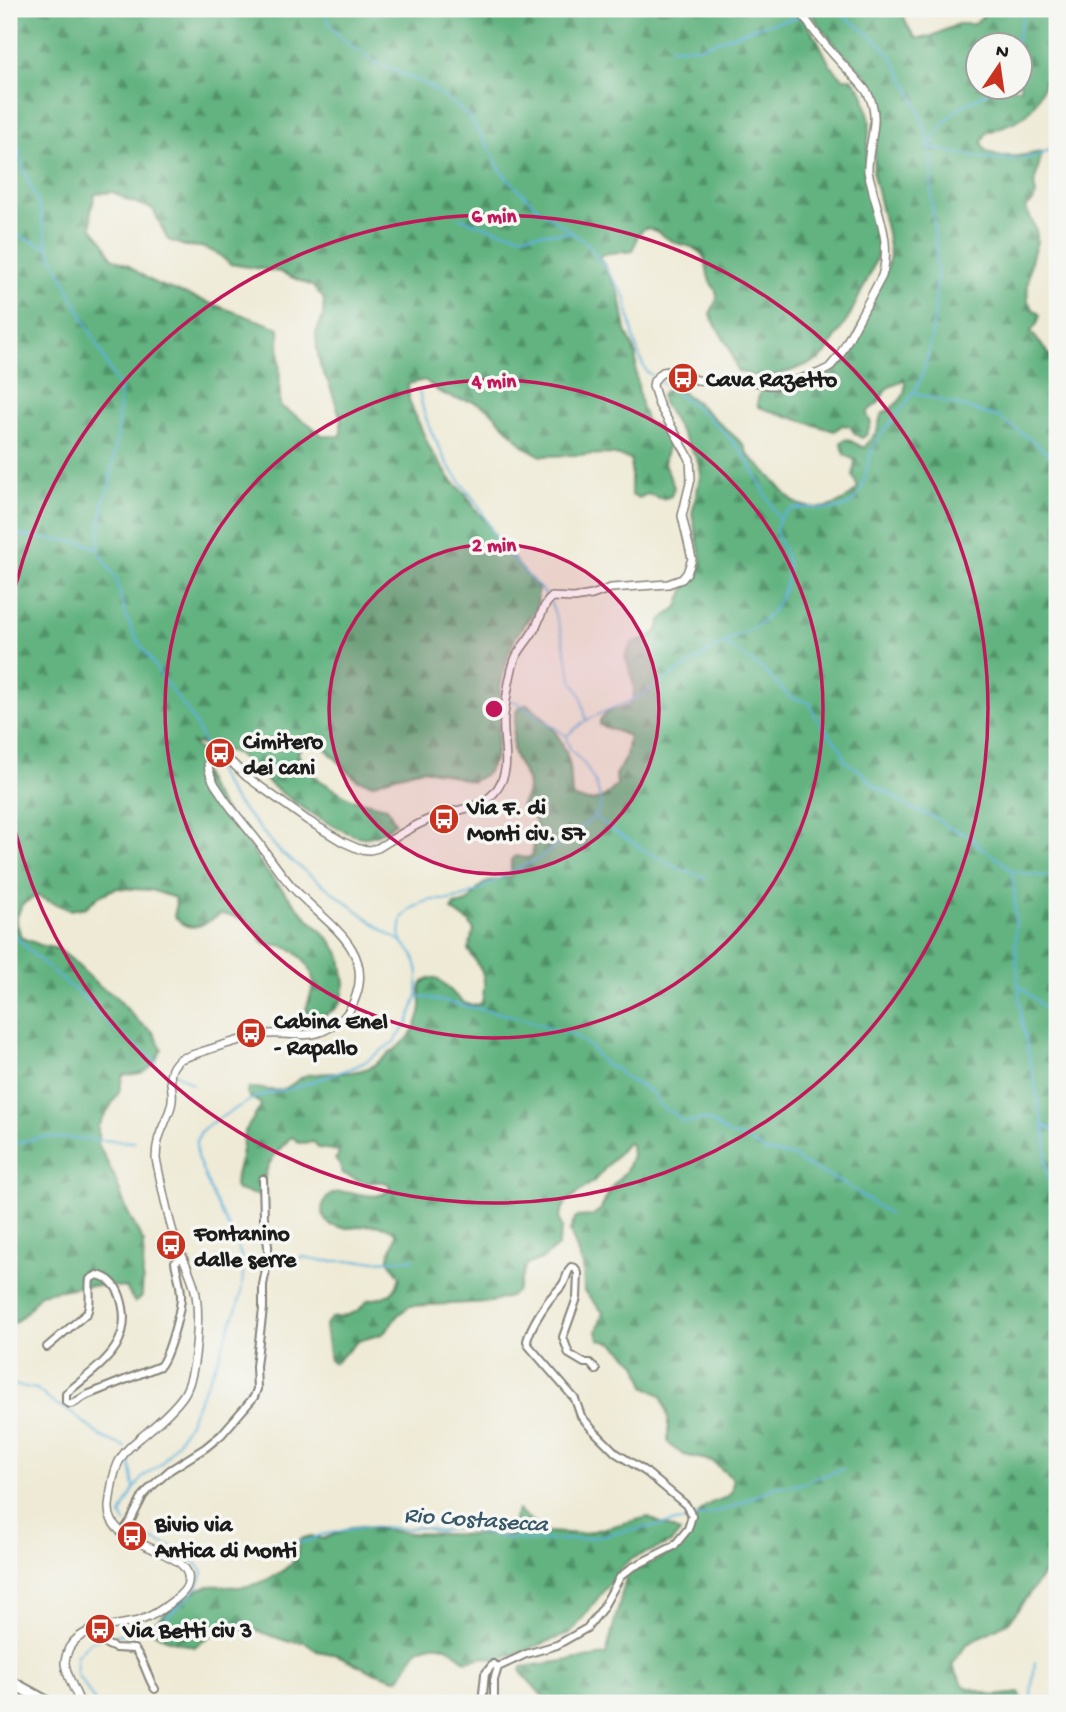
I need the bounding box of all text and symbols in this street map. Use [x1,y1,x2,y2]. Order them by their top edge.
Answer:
north arrow [964,32,1034,102]
text: N [993,40,1011,65]
text: 6 min [471,206,518,231]
bus stop icon: Cava Razetto [666,361,700,395]
place label: Cava Razetto [706,368,837,395]
text: 4 min [471,371,517,396]
text: 2 min [472,535,517,560]
centre of rings [482,697,506,721]
place label: Cimitero dei cani [243,730,323,783]
bus stop icon: Cimitero dei cani [203,736,237,770]
place label: Via F. di Monti civ. 57 [466,796,586,849]
bus stop icon: Via F. di Monti civ. 57 [427,802,461,836]
place label: Cabina Enel - Rapallo [274,1010,388,1063]
bus stop icon: Cabina Enel - Rapallo [234,1016,268,1050]
place label: Fontanino dalle serre [193,1222,297,1275]
bus stop icon: Fontanino dalle serre [154,1228,188,1262]
water label: Rio Costasecca [403,1502,550,1541]
place label: Bivio via Antica di Monti [154,1513,297,1566]
bus stop icon: Bivio via Antica di Monti [115,1519,149,1553]
bus stop icon: Via Betti civ 3 [83,1612,117,1646]
place label: Via Betti civ 3 [122,1619,252,1646]

